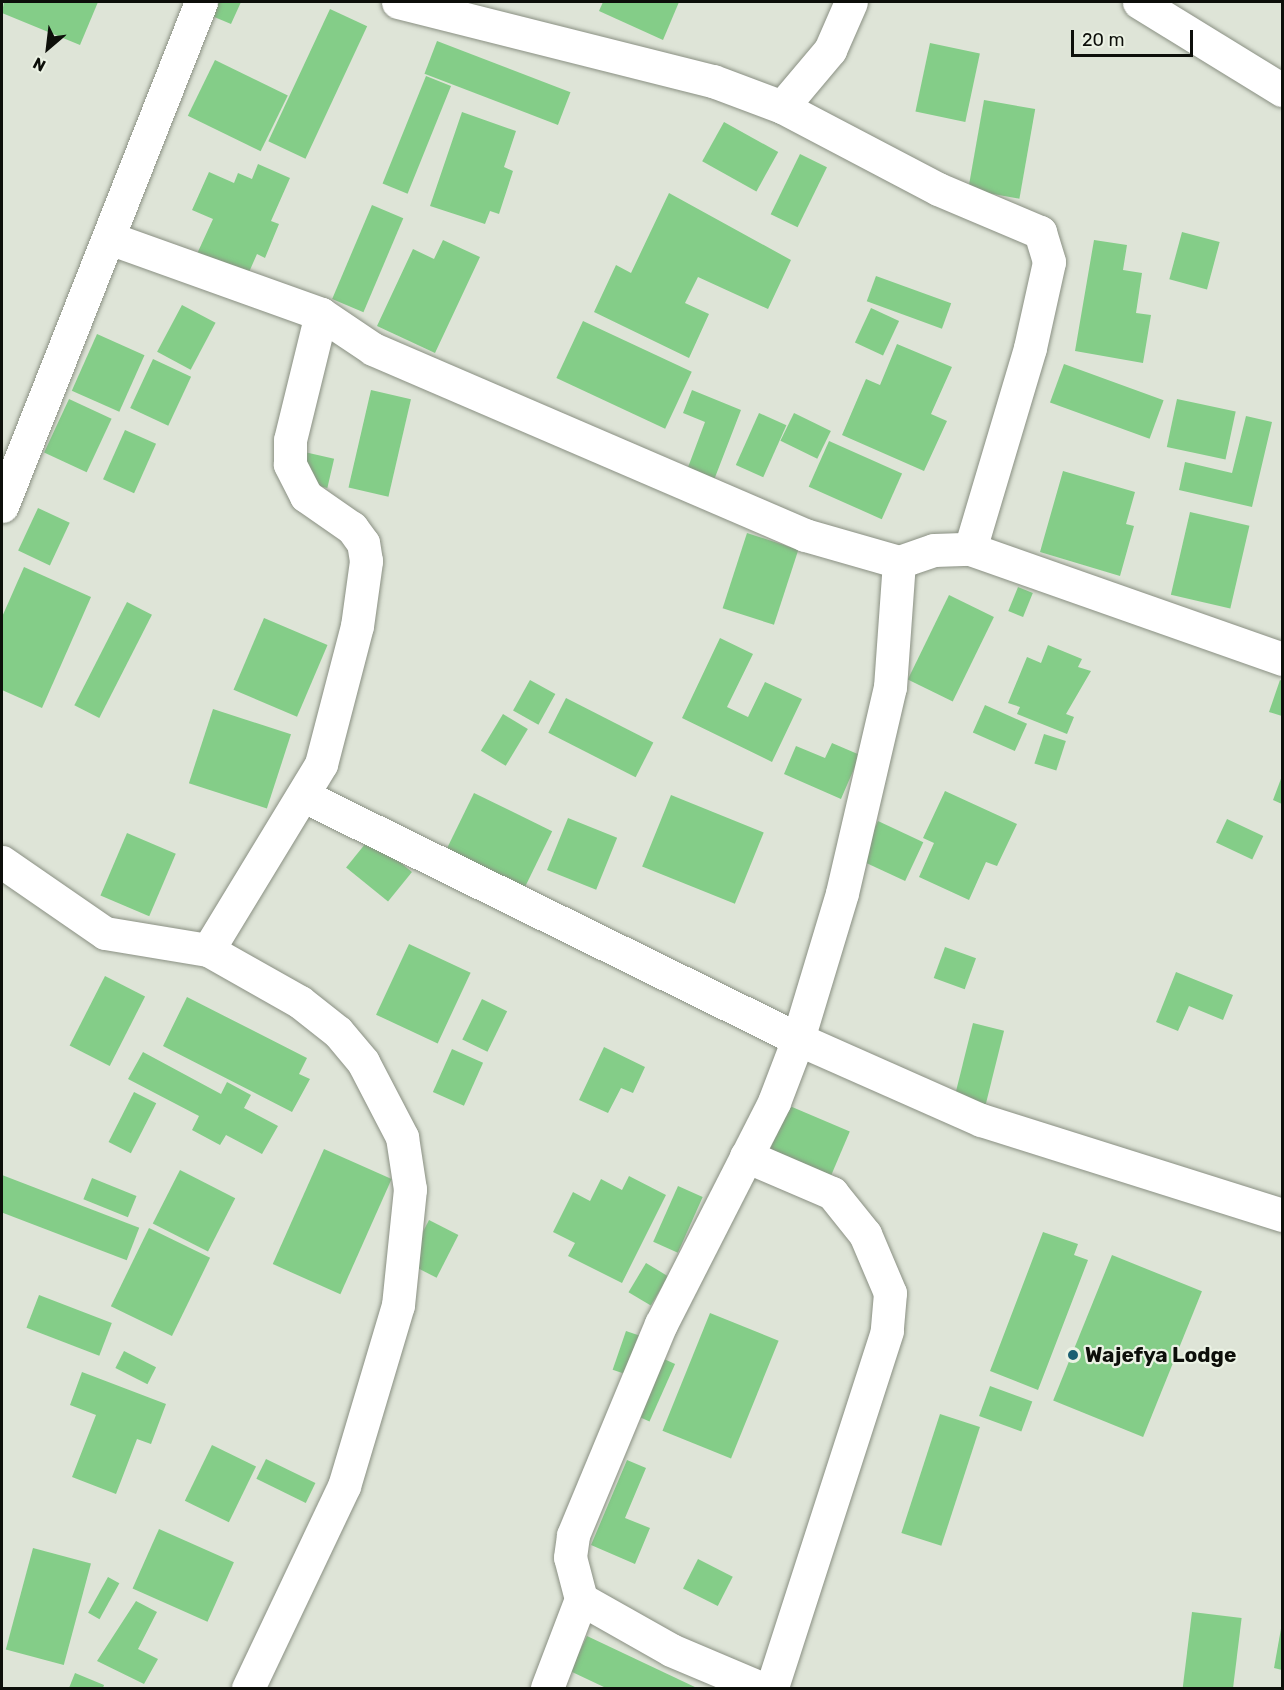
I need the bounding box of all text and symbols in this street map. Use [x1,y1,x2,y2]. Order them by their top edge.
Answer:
north arrow [18,18,78,78]
scale bar [1074,18,1196,56]
text: 20 m [1082,29,1124,51]
text: N [30,53,49,75]
place label: Wajefya Lodge [1085,1342,1236,1368]
marker: Wajefya Lodge [1066,1348,1080,1362]

